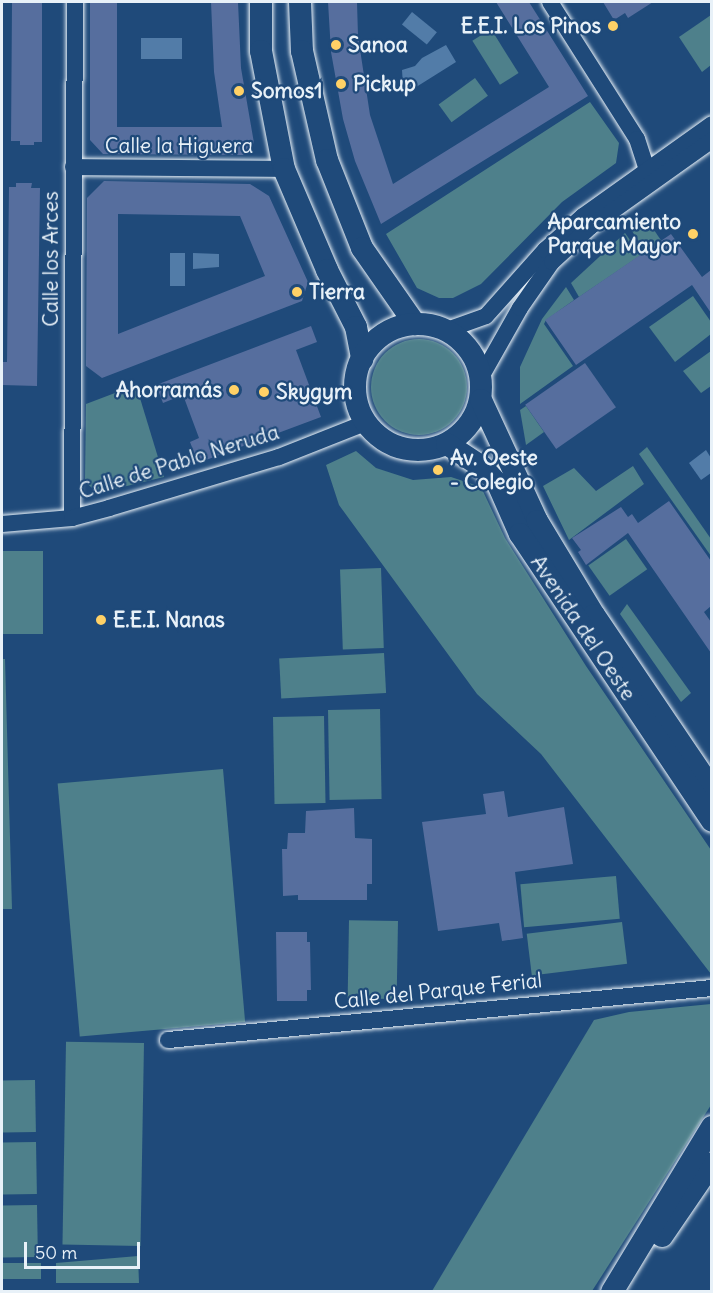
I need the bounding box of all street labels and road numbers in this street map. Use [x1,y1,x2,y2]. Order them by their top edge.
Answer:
street label: Calle la Higuera [105,133,253,159]
street label: Calle los Arces [38,191,64,327]
street label: Calle de Pablo Neruda [76,420,282,504]
street label: Avenida del Oeste [525,551,641,705]
street label: Calle del Parque Ferial [333,968,543,1014]

